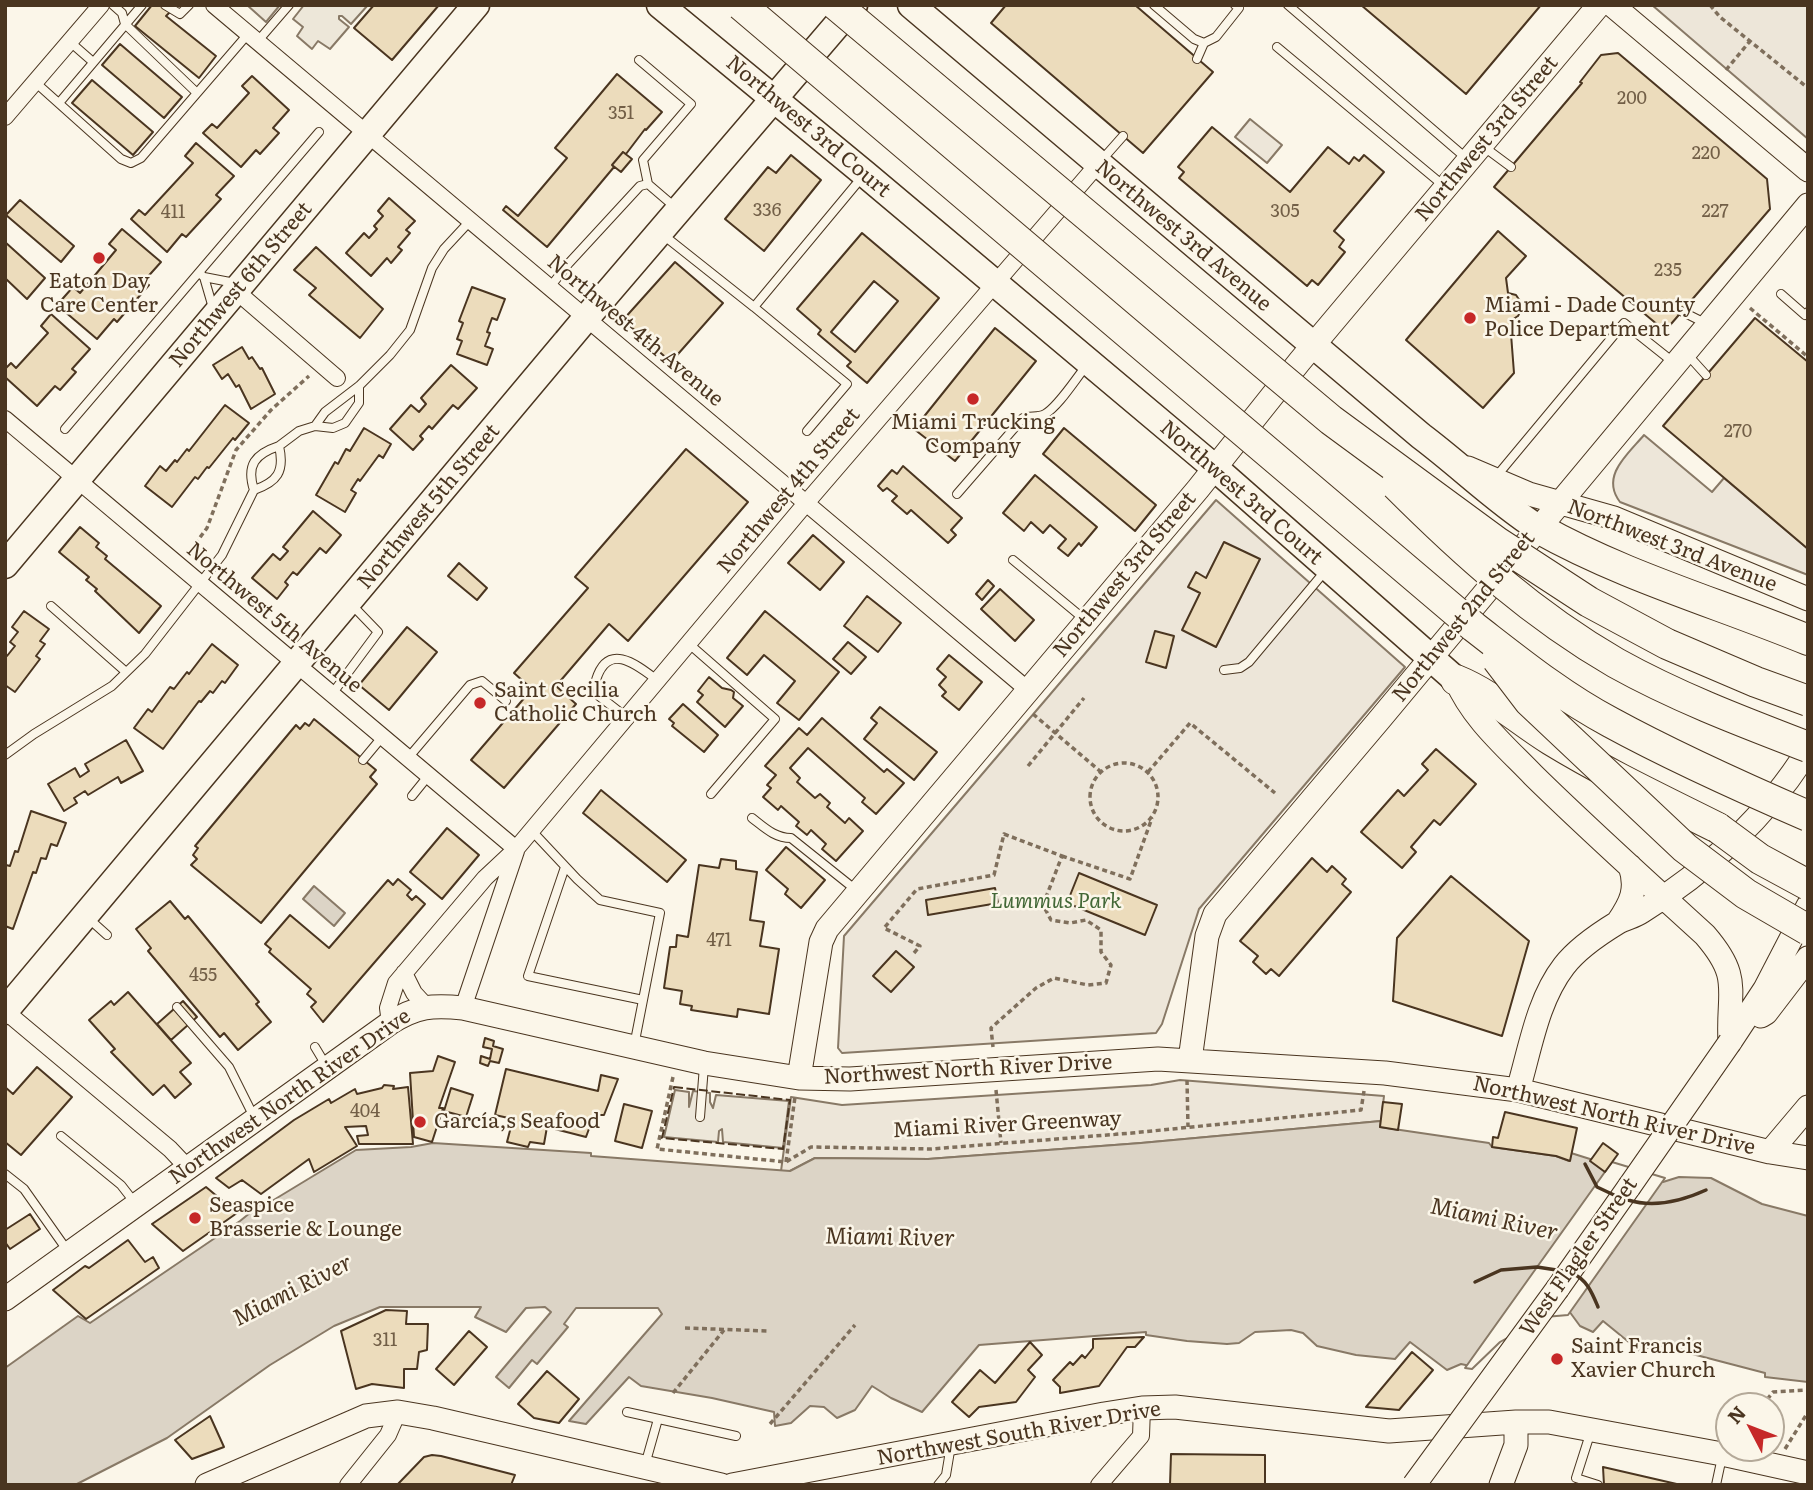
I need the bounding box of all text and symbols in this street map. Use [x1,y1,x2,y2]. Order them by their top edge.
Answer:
street label: Northwest 3rd Court [721,51,895,203]
street label: Northwest 3rd Street [1410,51,1564,227]
house number: 200 [1617,88,1647,110]
house number: 351 [608,103,634,125]
house number: 220 [1692,143,1720,165]
street label: Northwest 3rd Avenue [1090,155,1276,317]
street label: Northwest 6th Street [164,197,318,373]
house number: 336 [753,200,781,222]
house number: 305 [1270,201,1300,223]
house number: 227 [1701,201,1729,223]
house number: 411 [161,202,185,224]
marker: Eaton Day Care Center [91,250,107,266]
street label: Northwest 4th Avenue [542,250,728,412]
house number: 235 [1654,260,1682,282]
place label: Eaton Day Care Center [40,269,158,319]
place label: Miami - Dade County Police Department [1484,293,1695,343]
marker: Miami - Dade County Police Department [1462,310,1478,326]
marker: Miami Trucking Company [965,391,981,407]
street label: Northwest 4th Street [712,403,866,579]
place label: Miami Trucking Company [891,410,1055,460]
street label: Northwest 3rd Court [1155,416,1327,570]
street label: Northwest 5th Street [353,419,505,595]
house number: 270 [1724,421,1752,443]
street label: Northwest 3rd Street [1048,487,1202,663]
street label: Northwest 3rd Avenue [1564,494,1780,598]
street label: Northwest 2nd Street [1388,527,1540,707]
street label: Northwest 5th Avenue [181,537,367,699]
place label: Saint Cecilia Catholic Church [494,678,657,728]
marker: Saint Cecilia Catholic Church [472,695,488,711]
park label: Lummus Park [990,889,1122,915]
house number: 471 [706,930,732,952]
house number: 455 [189,965,217,987]
street label: Northwest North River Drive [164,1004,416,1190]
street label: Northwest North River Drive [823,1050,1113,1090]
street label: Northwest North River Drive [1470,1071,1758,1161]
house number: 404 [350,1101,380,1123]
street label: Miami River Greenway [892,1106,1122,1144]
place label: García,s Seafood [434,1109,600,1135]
marker: García,s Seafood [412,1114,428,1130]
street label: West Flagler Street [1515,1173,1643,1341]
place label: Seaspice Brasserie & Lounge [209,1193,402,1243]
water label: Miami River [1427,1193,1561,1247]
marker: Seaspice Brasserie & Lounge [187,1210,203,1226]
water label: Miami River [825,1223,955,1253]
water label: Miami River [229,1249,357,1333]
house number: 311 [373,1330,397,1352]
place label: Saint Francis Xavier Church [1571,1334,1716,1384]
marker: Saint Francis Xavier Church [1549,1351,1565,1367]
north arrow [1715,1392,1785,1462]
street label: Northwest South River Drive [875,1397,1163,1471]
text: N [1720,1399,1752,1430]

